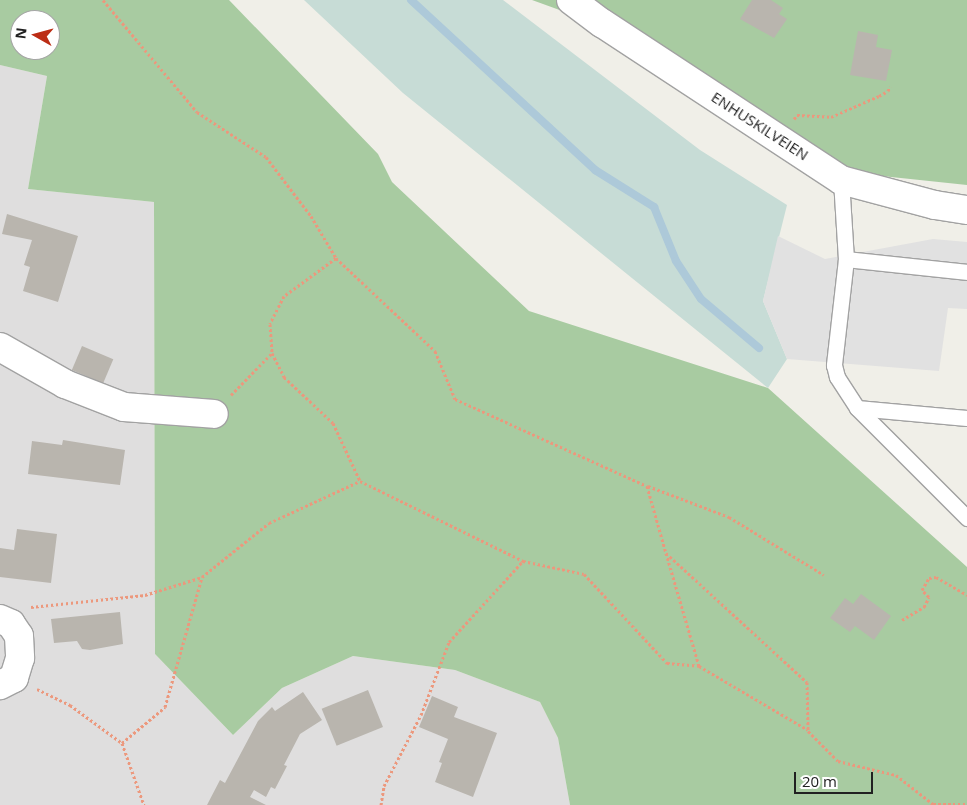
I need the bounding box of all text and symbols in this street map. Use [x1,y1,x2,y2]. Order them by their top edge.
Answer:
north arrow [10,10,60,60]
text: N [10,26,31,40]
street label: ENHUSKILVEIEN [708,88,812,164]
scale bar [797,762,876,794]
text: 20 m [802,771,837,791]

